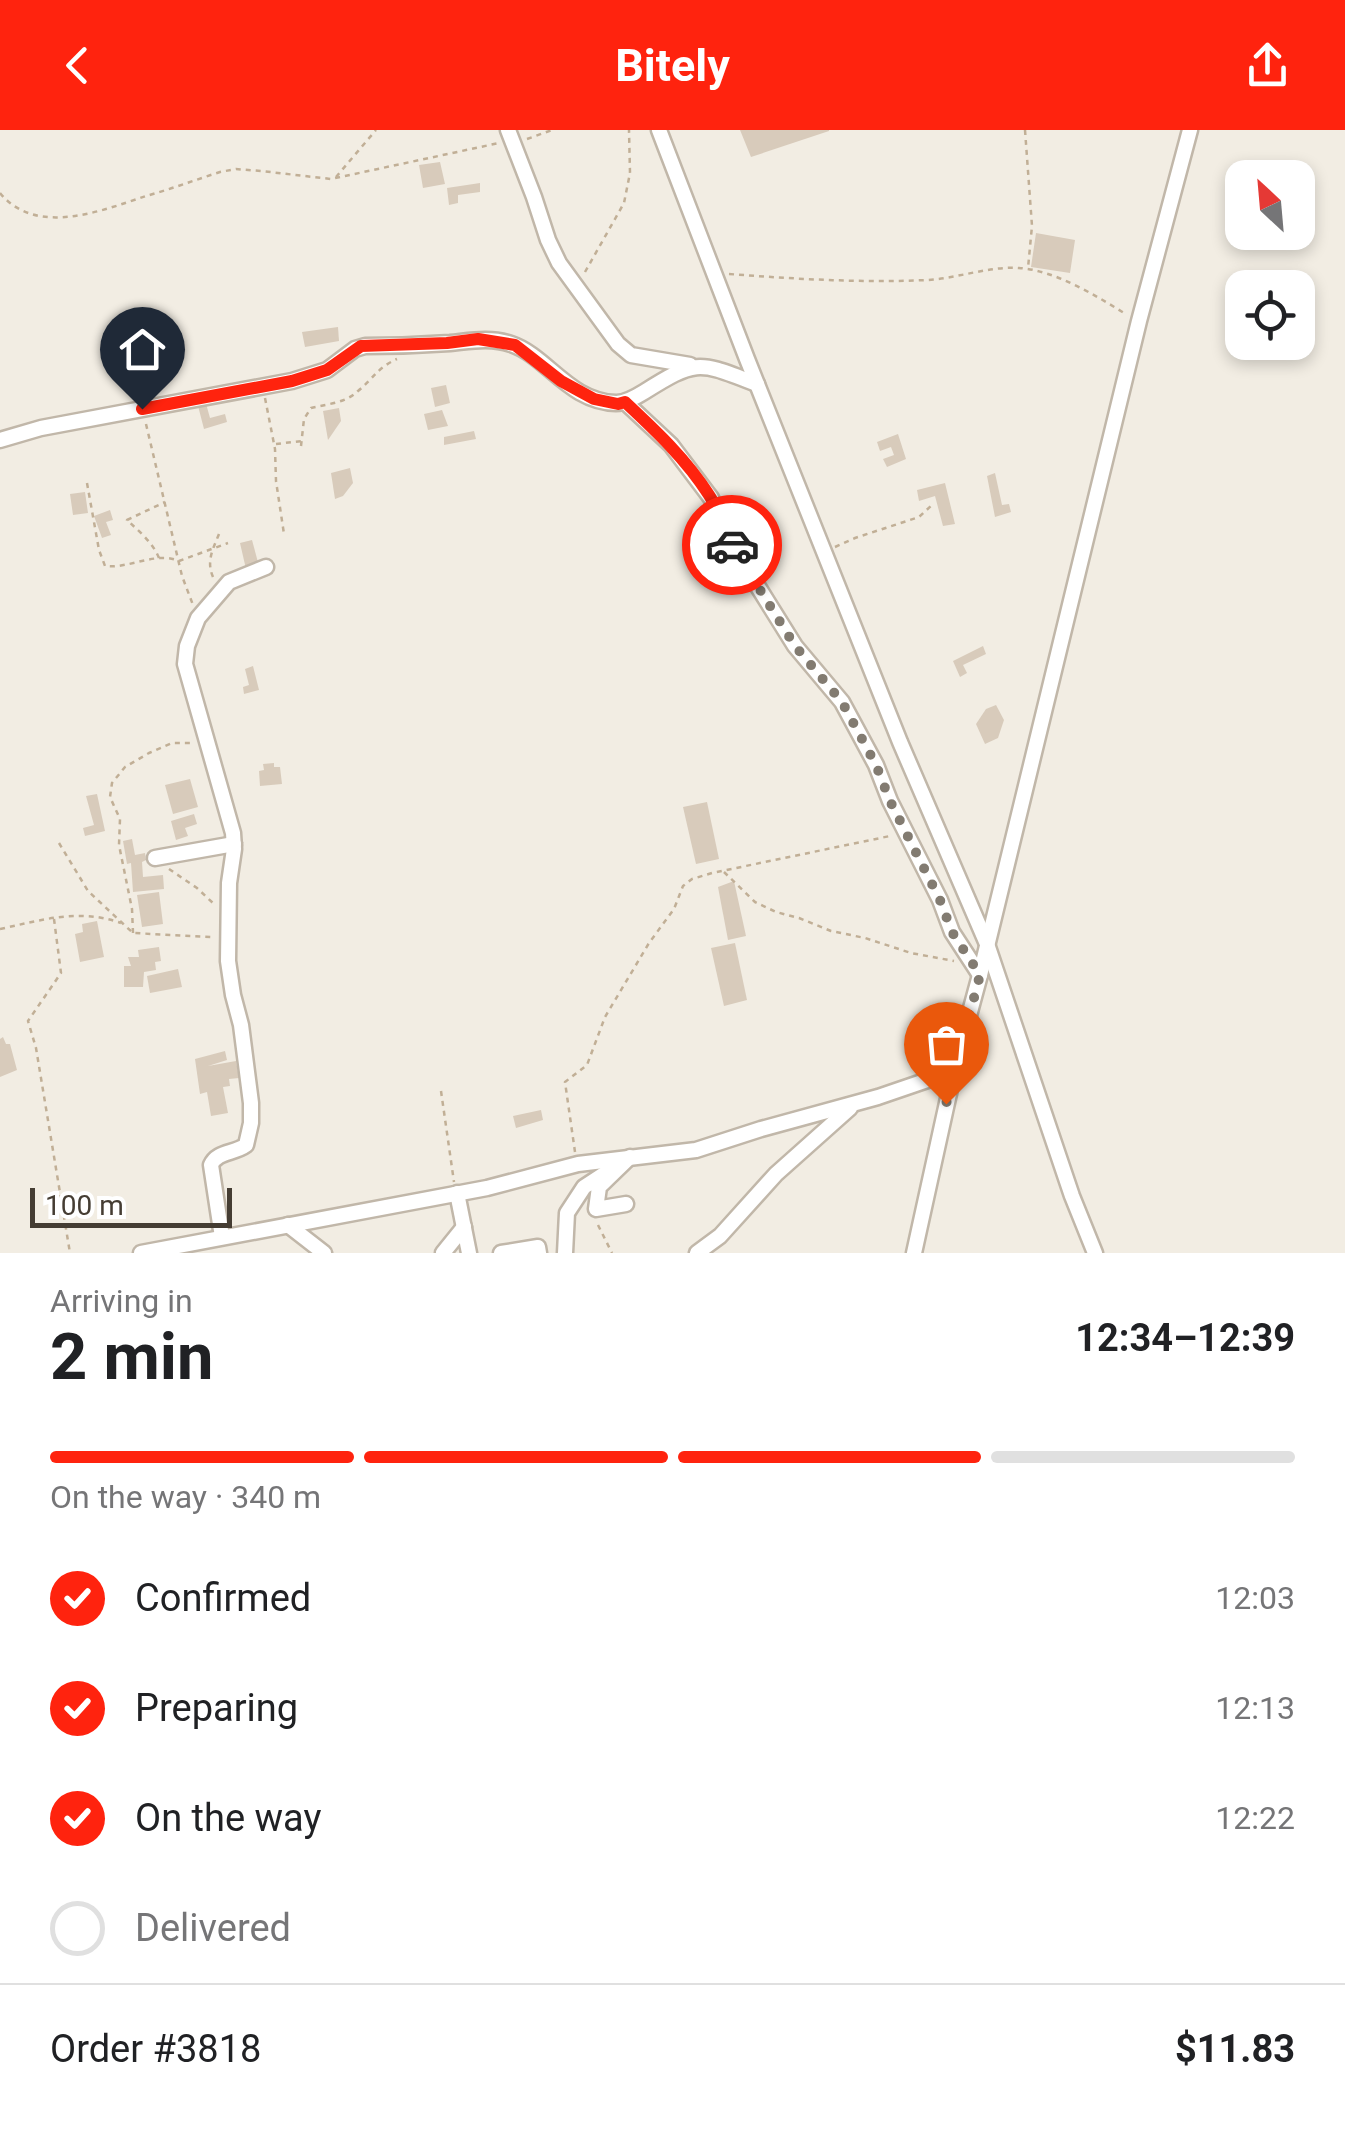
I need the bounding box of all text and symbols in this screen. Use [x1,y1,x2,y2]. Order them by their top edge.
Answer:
icon: back [50,38,105,93]
icon: share [1240,38,1295,93]
text: Bitely [615,39,730,92]
north arrow [1225,160,1315,250]
map controls [1225,160,1315,360]
button: locate [1225,270,1315,360]
pin [100,307,185,410]
icon: home [115,322,170,377]
courier [682,495,782,595]
icon: car [705,518,760,573]
pin [904,1002,989,1105]
icon: bag [919,1017,974,1072]
scale bar [30,1183,232,1228]
text: 100 m [45,1189,124,1222]
text: Arriving in [50,1282,193,1320]
text: 12:34–12:39 [1075,1316,1295,1360]
text: 2 min [50,1319,213,1395]
text: On the way · 340 m [50,1478,321,1516]
icon: check [50,1571,105,1626]
text: Confirmed [135,1576,311,1620]
text: 12:03 [1215,1579,1295,1617]
icon: check [50,1681,105,1736]
text: Preparing [135,1686,298,1730]
text: 12:13 [1215,1689,1295,1727]
icon: check [50,1791,105,1846]
text: On the way [135,1796,321,1840]
text: 12:22 [1215,1799,1295,1837]
text: Delivered [135,1906,291,1950]
text: Order #3818 [50,2027,261,2071]
text: $11.83 [1175,2027,1295,2071]

